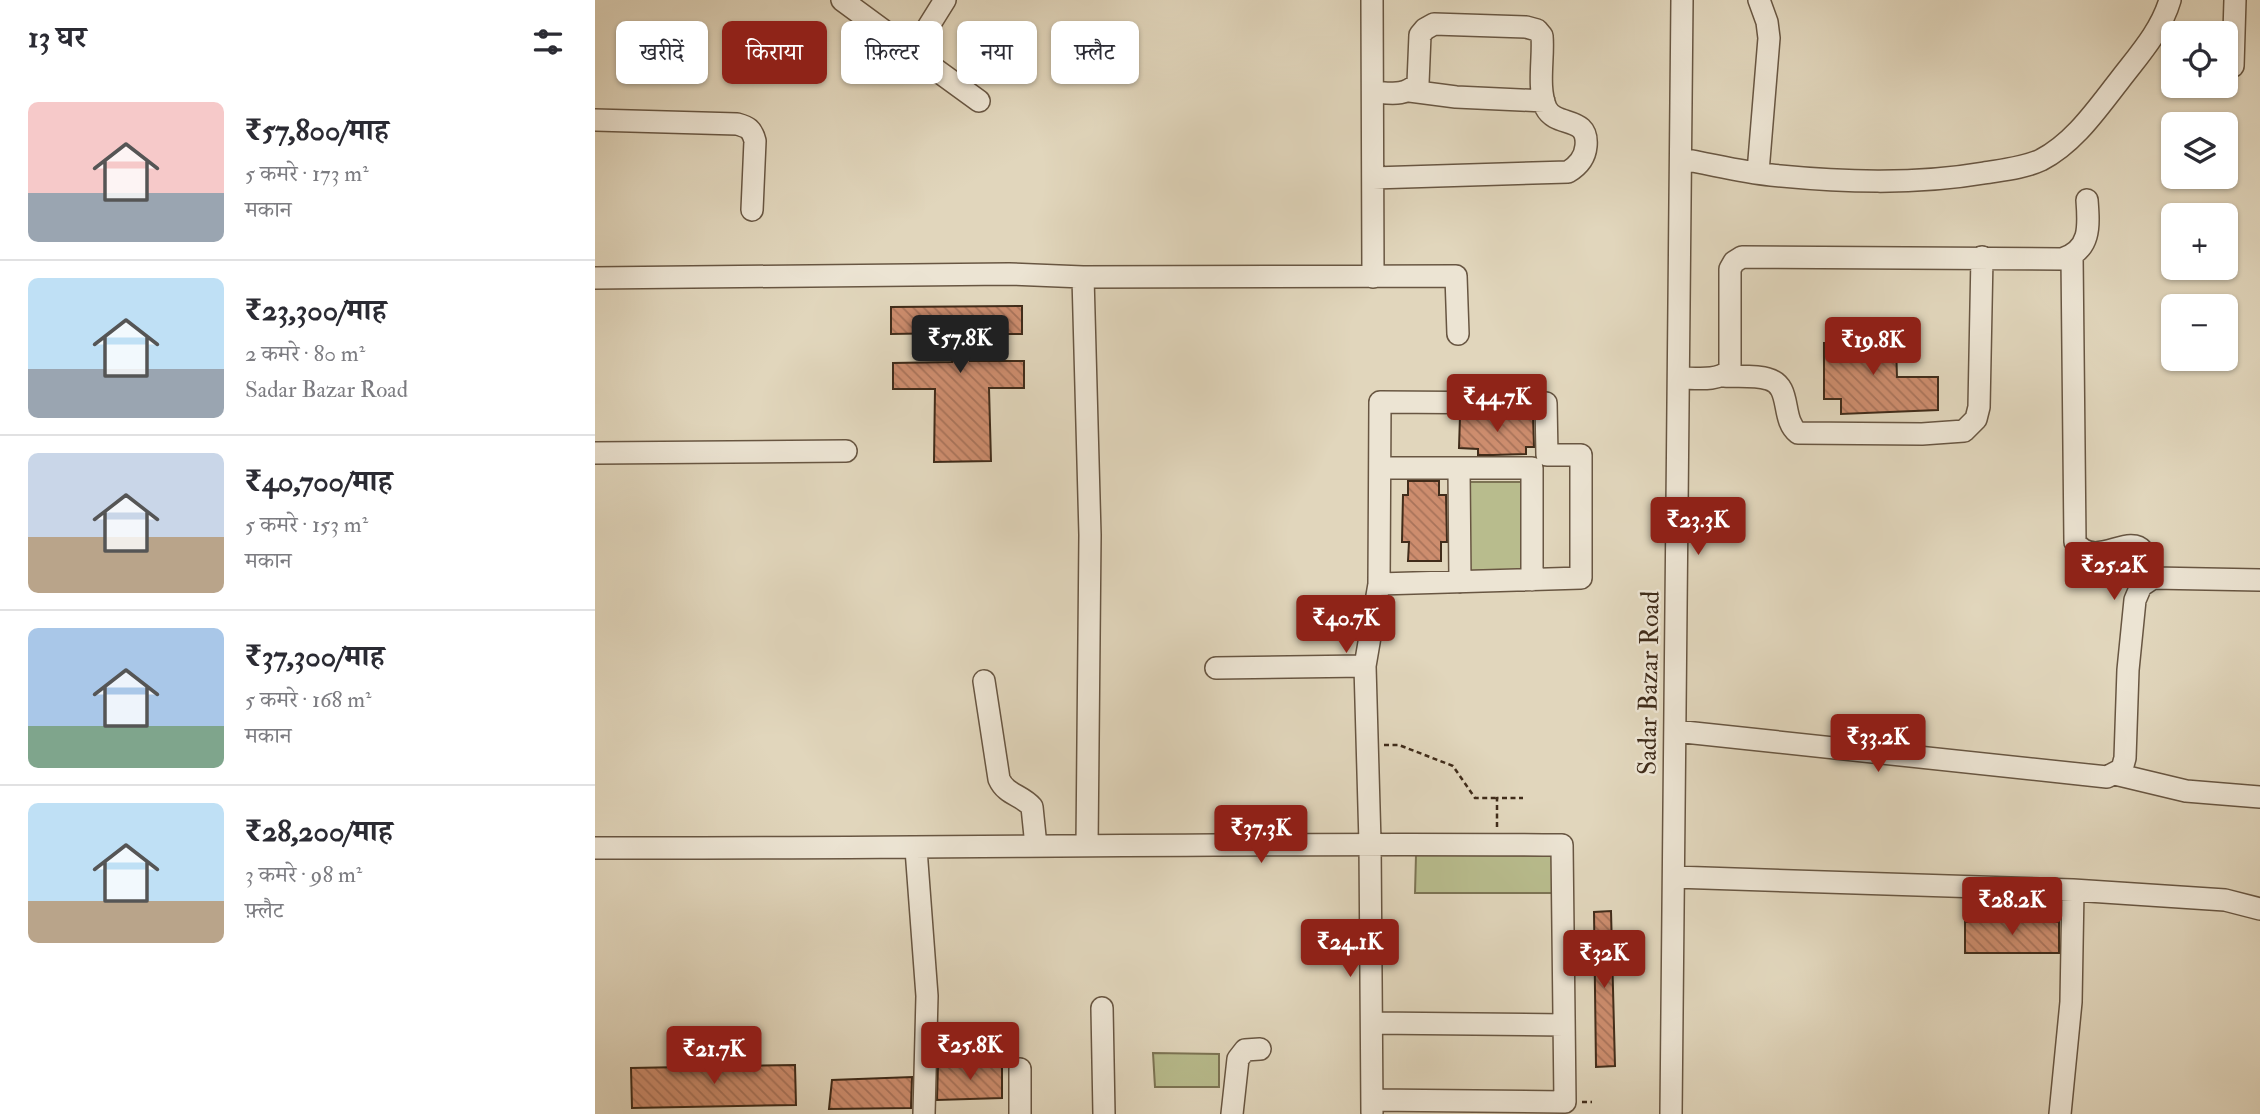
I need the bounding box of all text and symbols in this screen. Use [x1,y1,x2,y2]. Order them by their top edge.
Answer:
text: 13 घर [28,19,86,56]
chip: खरीदें [616,21,708,84]
chip: किराया [722,21,827,84]
chip: फ़िल्टर [841,21,943,84]
chip: नया [957,21,1037,84]
chip: फ़्लैट [1051,21,1139,84]
map controls [2161,21,2238,371]
button: locate [2161,21,2238,98]
icon: filters [529,23,567,61]
text: ₹57,800/माह [245,112,389,149]
button: layers [2161,112,2238,189]
icon: home [84,130,168,214]
text: 5 कमरे · 173 m² [245,159,369,188]
text: मकान [245,195,292,224]
button: + [2161,203,2238,280]
text: ₹23,300/माह [245,292,386,329]
button: − [2161,294,2238,371]
icon: home [84,306,168,390]
pin: ₹57.8K [903,316,1017,375]
pin: ₹19.8K [1816,318,1930,377]
text: ₹57.8K [928,323,992,352]
text: ₹19.8K [1841,325,1905,354]
text: 2 कमरे · 80 m² [245,339,365,368]
pin: ₹44.7K [1440,374,1554,434]
text: Sadar Bazar Road [245,375,408,404]
text: ₹44.7K [1463,382,1531,411]
text: ₹40,700/माह [245,463,392,500]
icon: home [84,481,168,565]
pin: ₹23.3K [1641,498,1755,557]
text: ₹23.3K [1667,505,1729,534]
text: 5 कमरे · 153 m² [245,510,368,539]
pin: ₹25.2K [2057,542,2171,602]
text: मकान [245,546,292,575]
text: ₹25.2K [2081,550,2147,579]
street label: Sadar Bazar Road [1631,590,1667,775]
pin: ₹40.7K [1289,596,1403,655]
text: ₹40.7K [1312,603,1380,632]
text: ₹37,300/माह [245,638,384,675]
icon: home [84,656,168,740]
text: 5 कमरे · 168 m² [245,685,372,714]
pin: ₹33.2K [1821,714,1935,774]
text: मकान [245,721,292,750]
text: ₹33.2K [1847,722,1909,751]
pin: ₹37.3K [1204,806,1318,865]
text: ₹28,200/माह [245,813,393,850]
text: ₹37.3K [1230,813,1292,842]
icon: home [84,831,168,915]
text: 3 कमरे · 98 m² [245,860,362,889]
pin: ₹28.2K [1955,878,2069,937]
text: ₹28.2K [1978,885,2046,914]
text: फ़्लैट [245,896,283,925]
pin: ₹24.1K [1293,920,1407,979]
text: ₹24.1K [1317,927,1383,956]
pin: ₹32K [1563,930,1645,990]
text: ₹32K [1579,938,1629,967]
pin: ₹25.8K [913,1023,1027,1082]
pin: ₹21.7K [657,1026,771,1086]
text: ₹25.8K [937,1030,1003,1059]
text: ₹21.7K [682,1034,746,1063]

